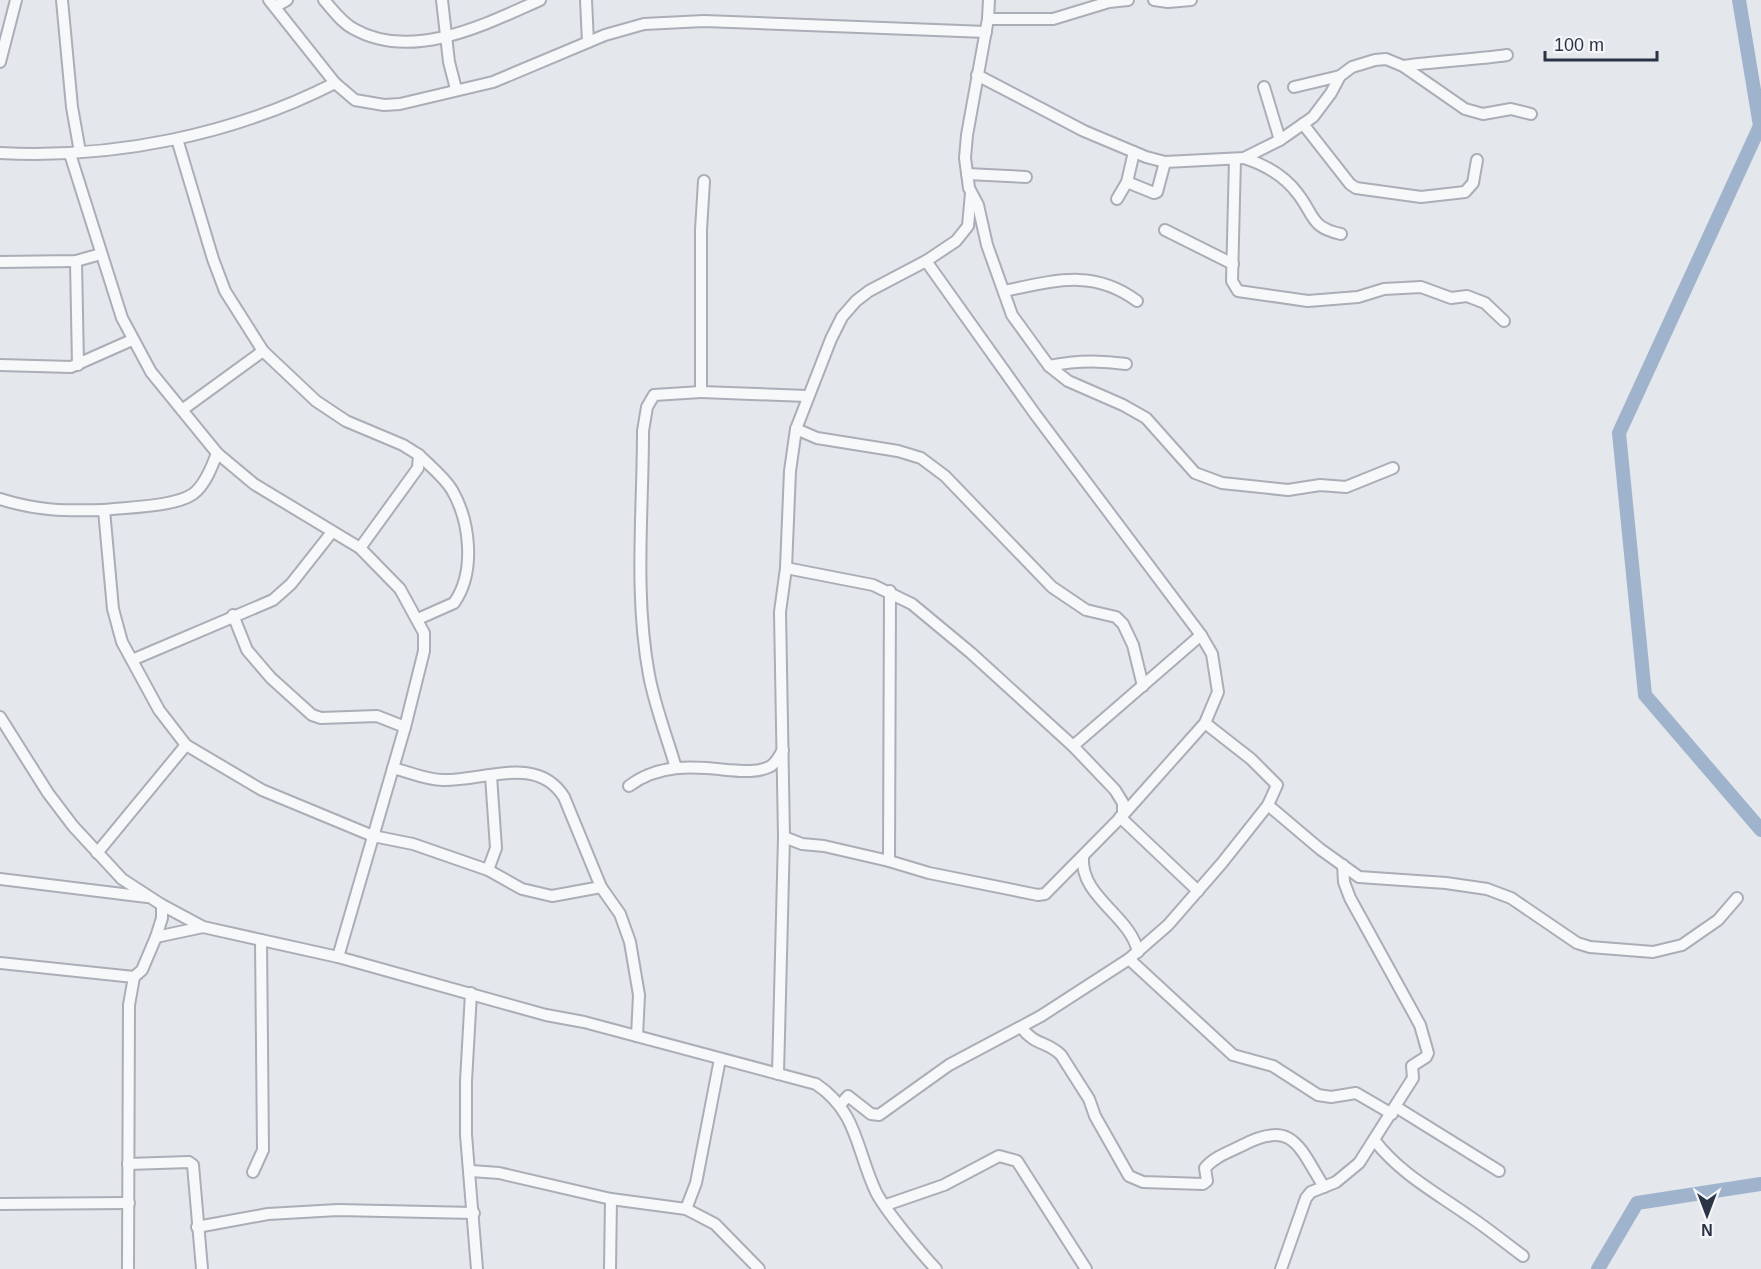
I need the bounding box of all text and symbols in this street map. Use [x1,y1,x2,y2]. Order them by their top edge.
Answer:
scale bar [1545,24,1658,62]
text: 100 m [1554,35,1604,55]
north arrow [1677,1185,1737,1245]
text: N [1701,1221,1713,1238]

